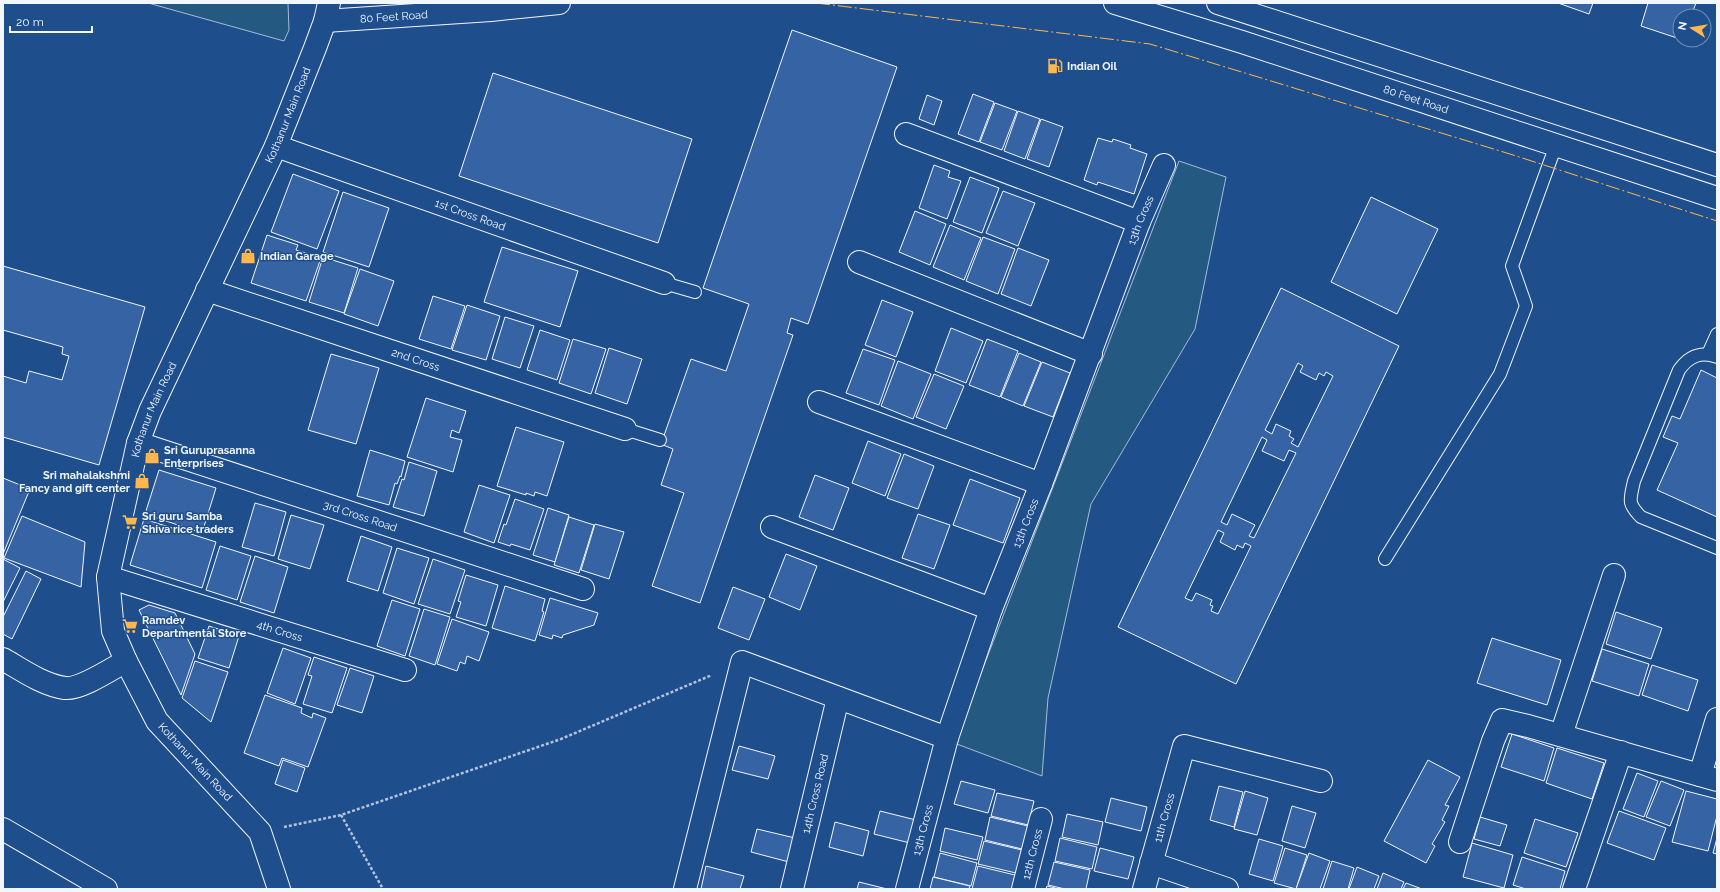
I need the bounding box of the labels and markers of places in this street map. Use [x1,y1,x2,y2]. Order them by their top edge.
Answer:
fuel station icon: Indian Oil [1046,57,1064,75]
place label: Indian Oil [1067,60,1117,73]
shop icon: Indian Garage [239,247,257,265]
place label: Indian Garage [260,250,334,263]
place label: Sri Guruprasanna Enterprises [164,444,255,470]
shop icon: Sri Guruprasanna Enterprises [143,447,161,465]
place label: Sri mahalakshmi Fancy and gift center [19,469,131,495]
shop icon: Sri mahalakshmi Fancy and gift center [133,472,151,490]
place label: Sri guru Samba Shiva rice traders [142,510,234,536]
supermarket icon: Sri guru Samba Shiva rice traders [121,513,139,531]
place label: Ramdev Departmental Store [142,614,247,640]
supermarket icon: Ramdev Departmental Store [121,617,139,635]

